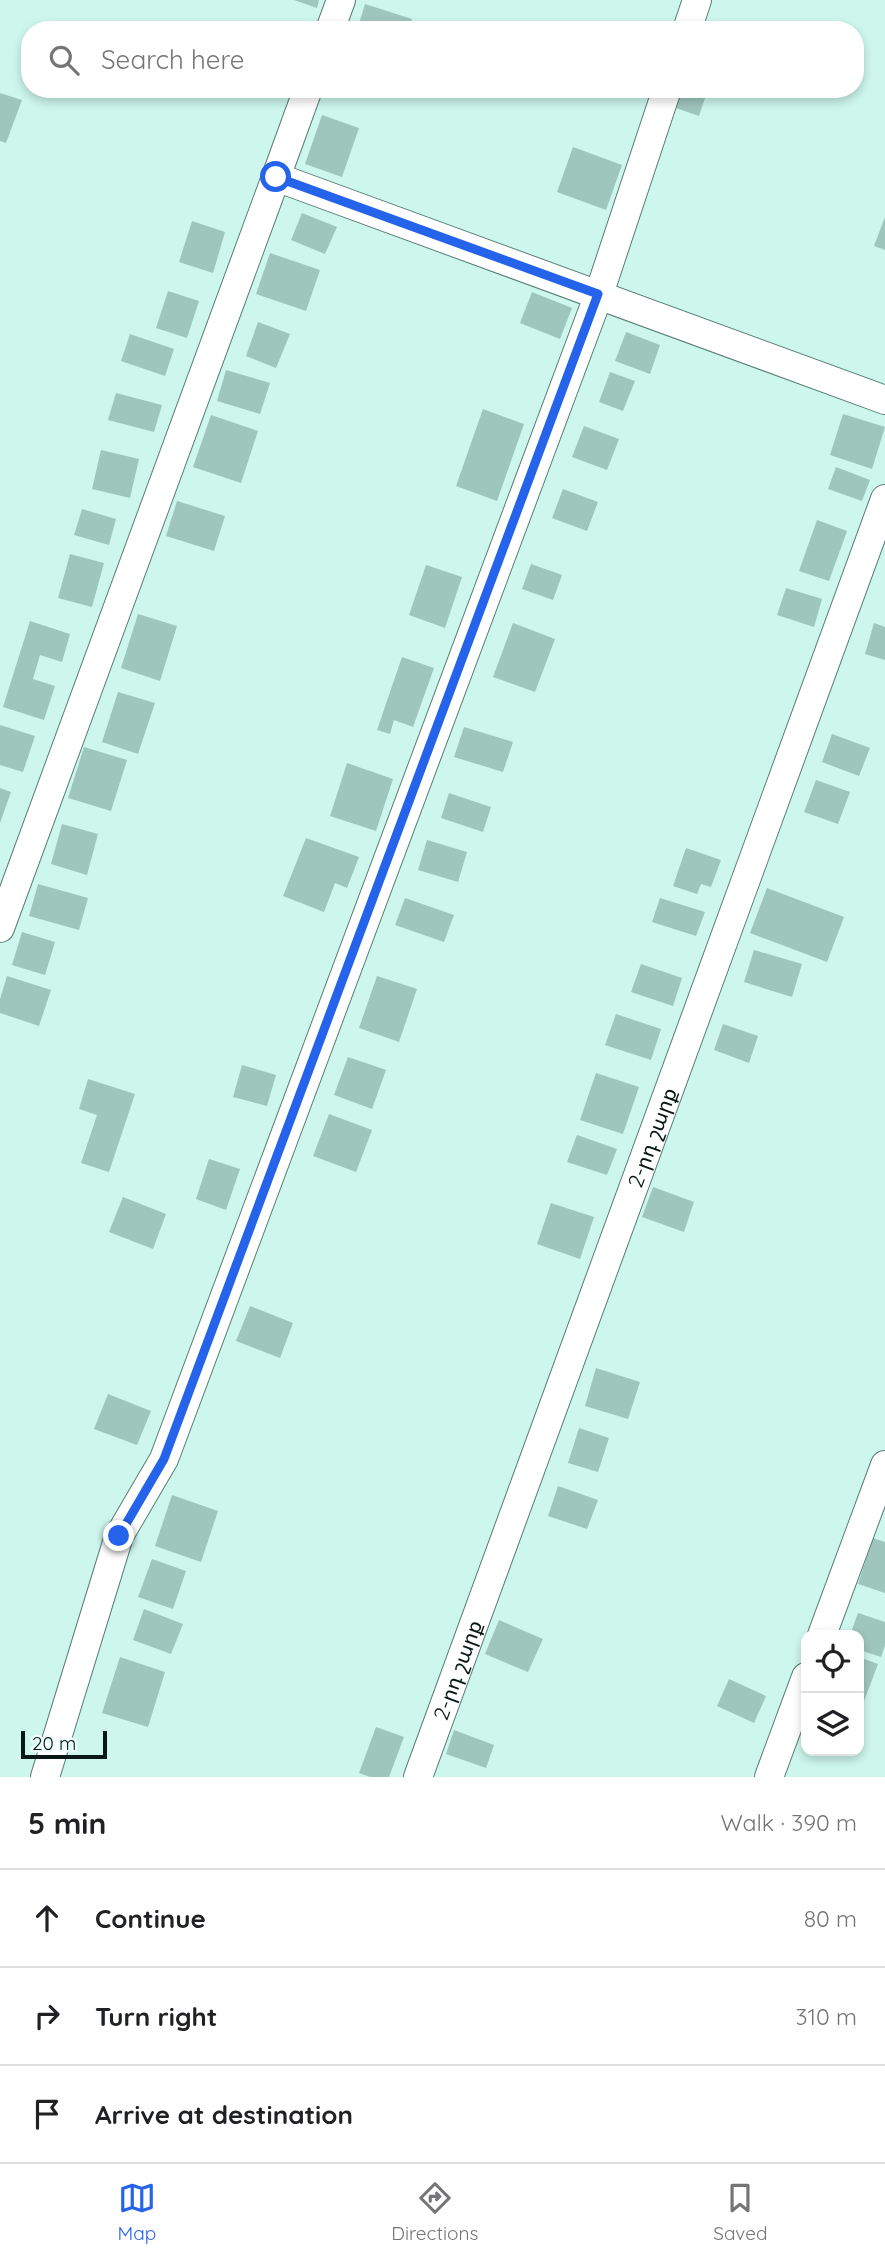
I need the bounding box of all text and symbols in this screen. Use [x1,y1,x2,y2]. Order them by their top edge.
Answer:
search box [21,21,864,98]
icon: search [45,41,83,79]
text: Search here [101,43,245,76]
route start [260,161,291,192]
street label: 2-րդ շարք [622,1084,682,1191]
route end [103,1520,134,1551]
street label: 2-րդ շարք [427,1616,487,1724]
map controls [801,1630,864,1756]
button: locate [801,1630,864,1693]
button: layers [801,1693,864,1756]
scale bar [21,1728,107,1760]
text: 20 m [32,1731,76,1755]
text: 5 min [28,1804,106,1842]
text: Walk · 390 m [721,1808,857,1837]
icon: ahead [28,1899,66,1937]
text: Continue [95,1902,206,1935]
text: 80 m [804,1904,857,1933]
icon: right [28,1997,66,2035]
text: Turn right [95,2000,217,2033]
text: 310 m [795,2002,857,2031]
icon: arrive [28,2095,66,2133]
text: Arrive at destination [95,2098,353,2131]
tab: Map [118,2179,156,2245]
tab: Directions [391,2179,478,2245]
tab: Saved [713,2179,768,2245]

